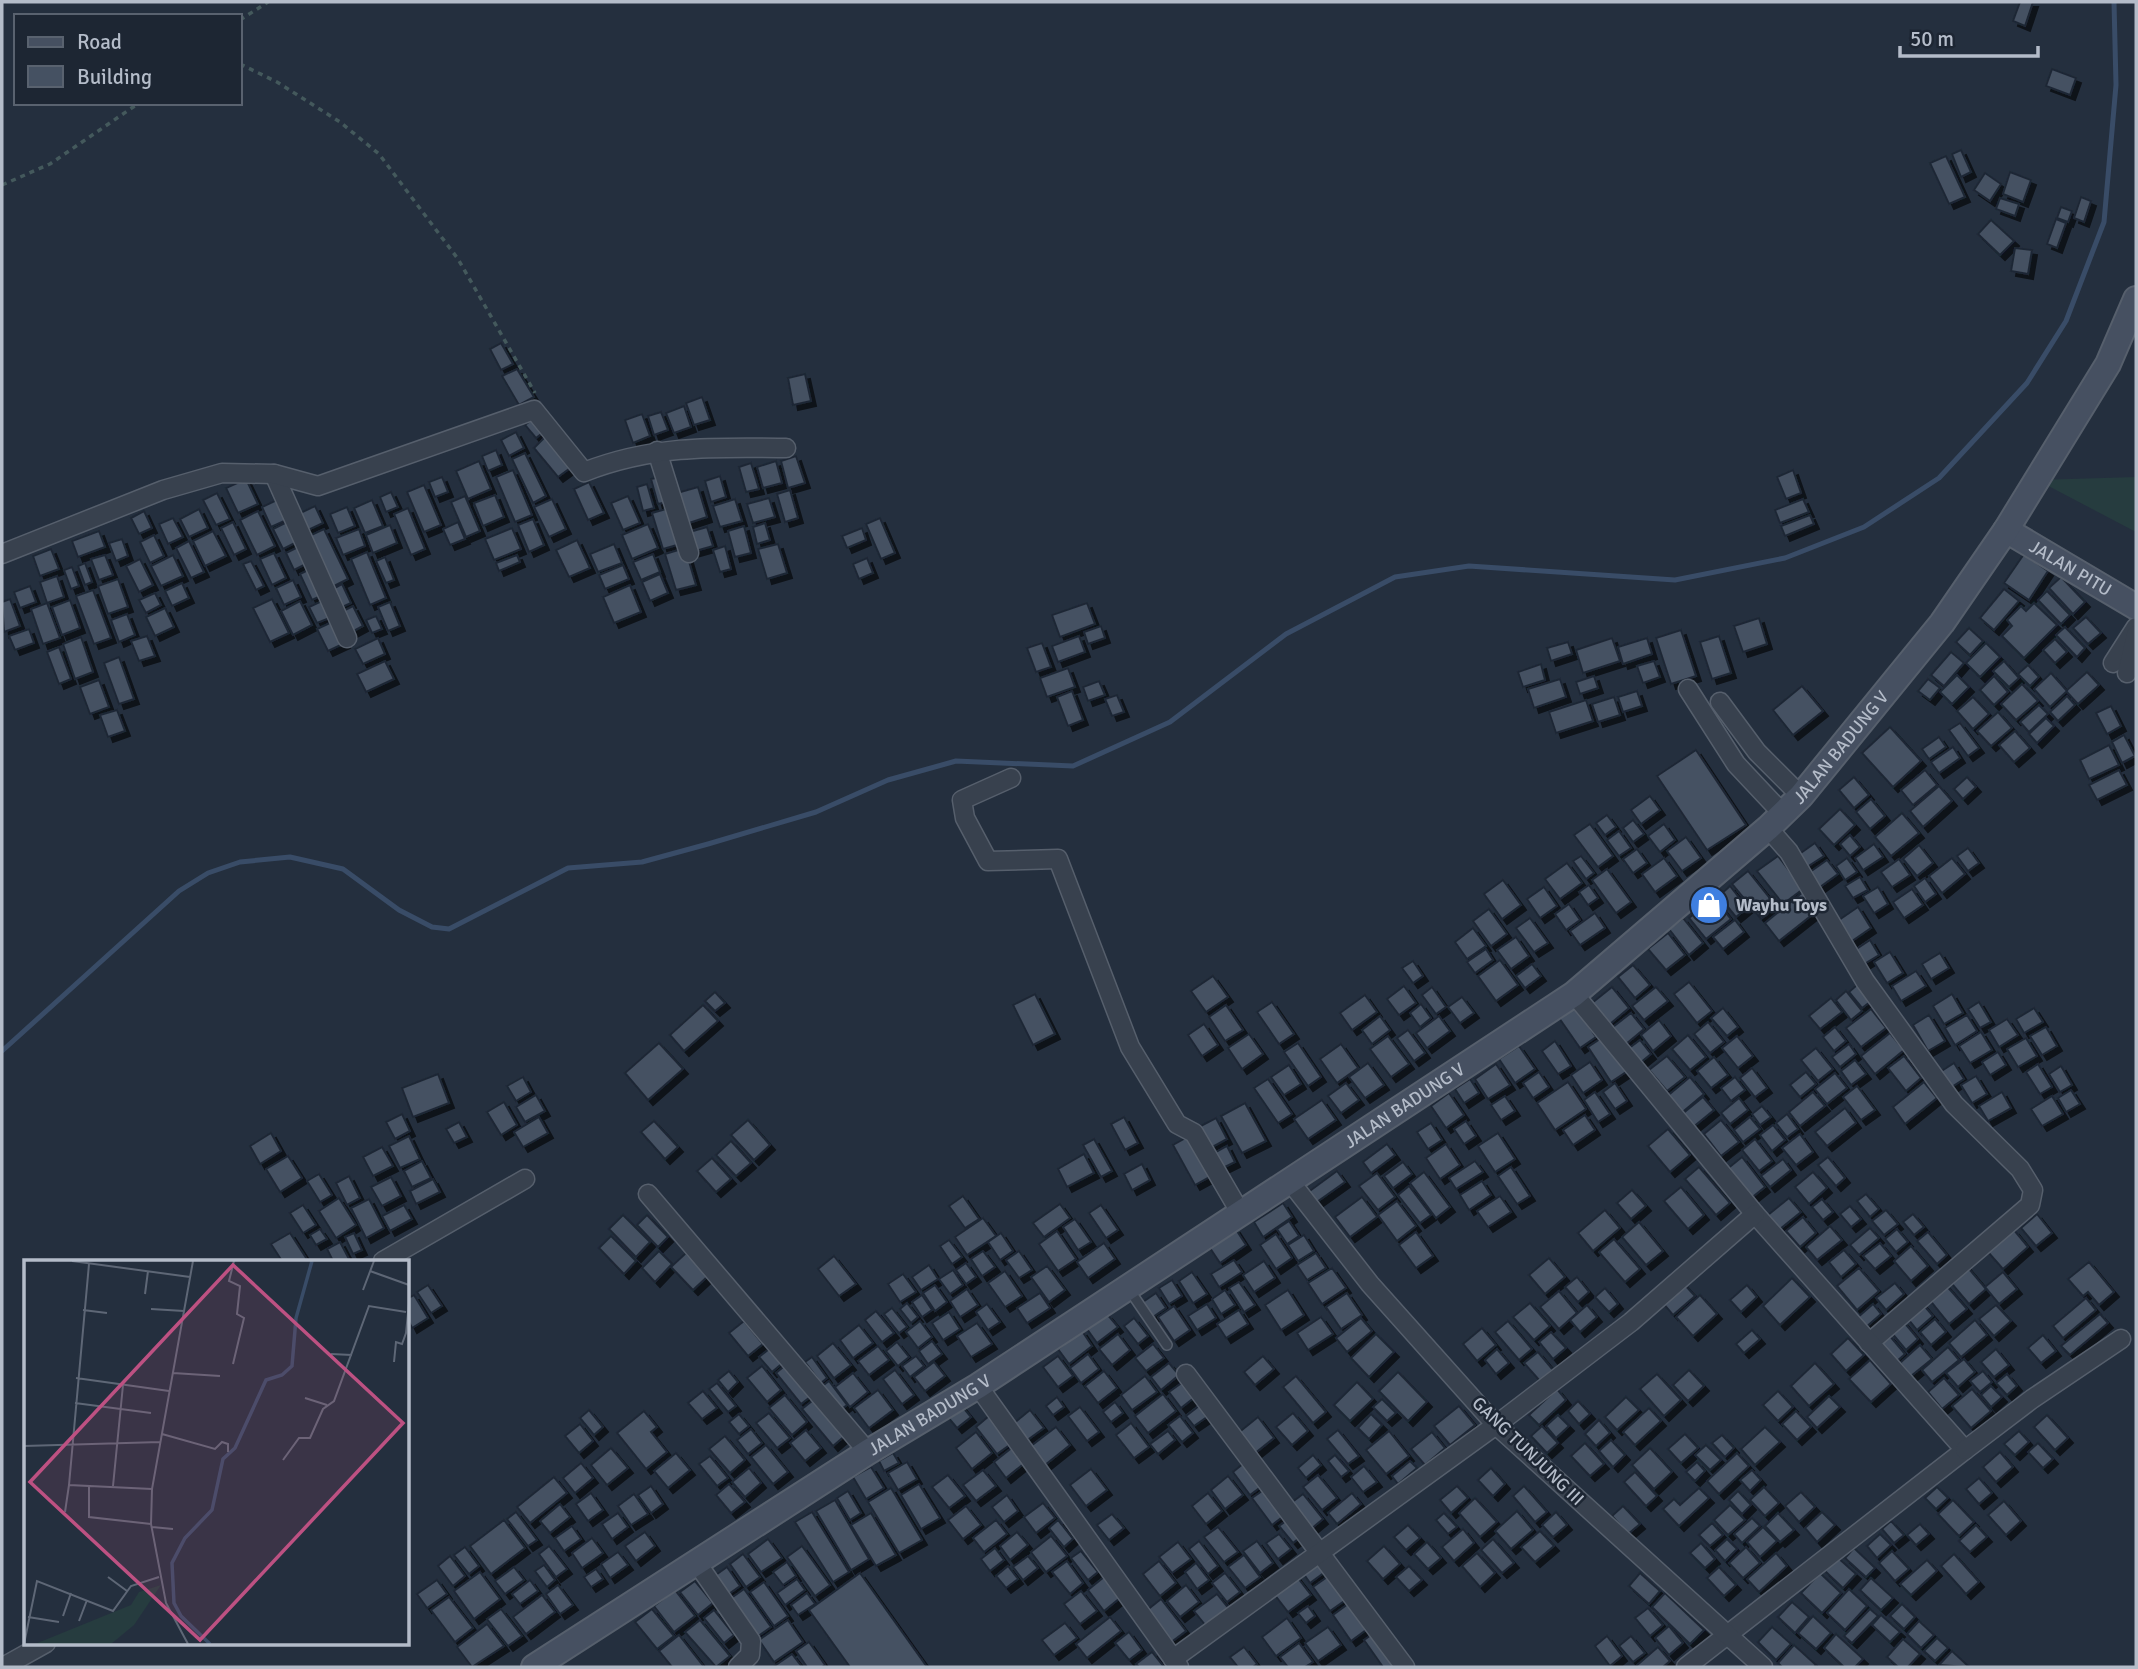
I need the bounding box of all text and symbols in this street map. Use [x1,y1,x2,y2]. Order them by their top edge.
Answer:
legend [14,14,242,105]
scale bar [1900,14,2038,58]
text: 50 m [1910,26,1954,52]
text: Road [77,29,122,55]
text: Building [77,64,152,90]
street label: JALAN PITU [2026,535,2116,601]
street label: JALAN BADUNG V [1789,686,1894,809]
shop icon: Wayhu Toys [1688,884,1730,926]
place label: Wayhu Toys [1736,894,1827,916]
street label: JALAN BADUNG V [1340,1058,1469,1153]
inset map [24,1260,410,1644]
street label: JALAN BADUNG V [864,1369,995,1460]
street label: GANG TUNJUNG III [1467,1392,1589,1510]

